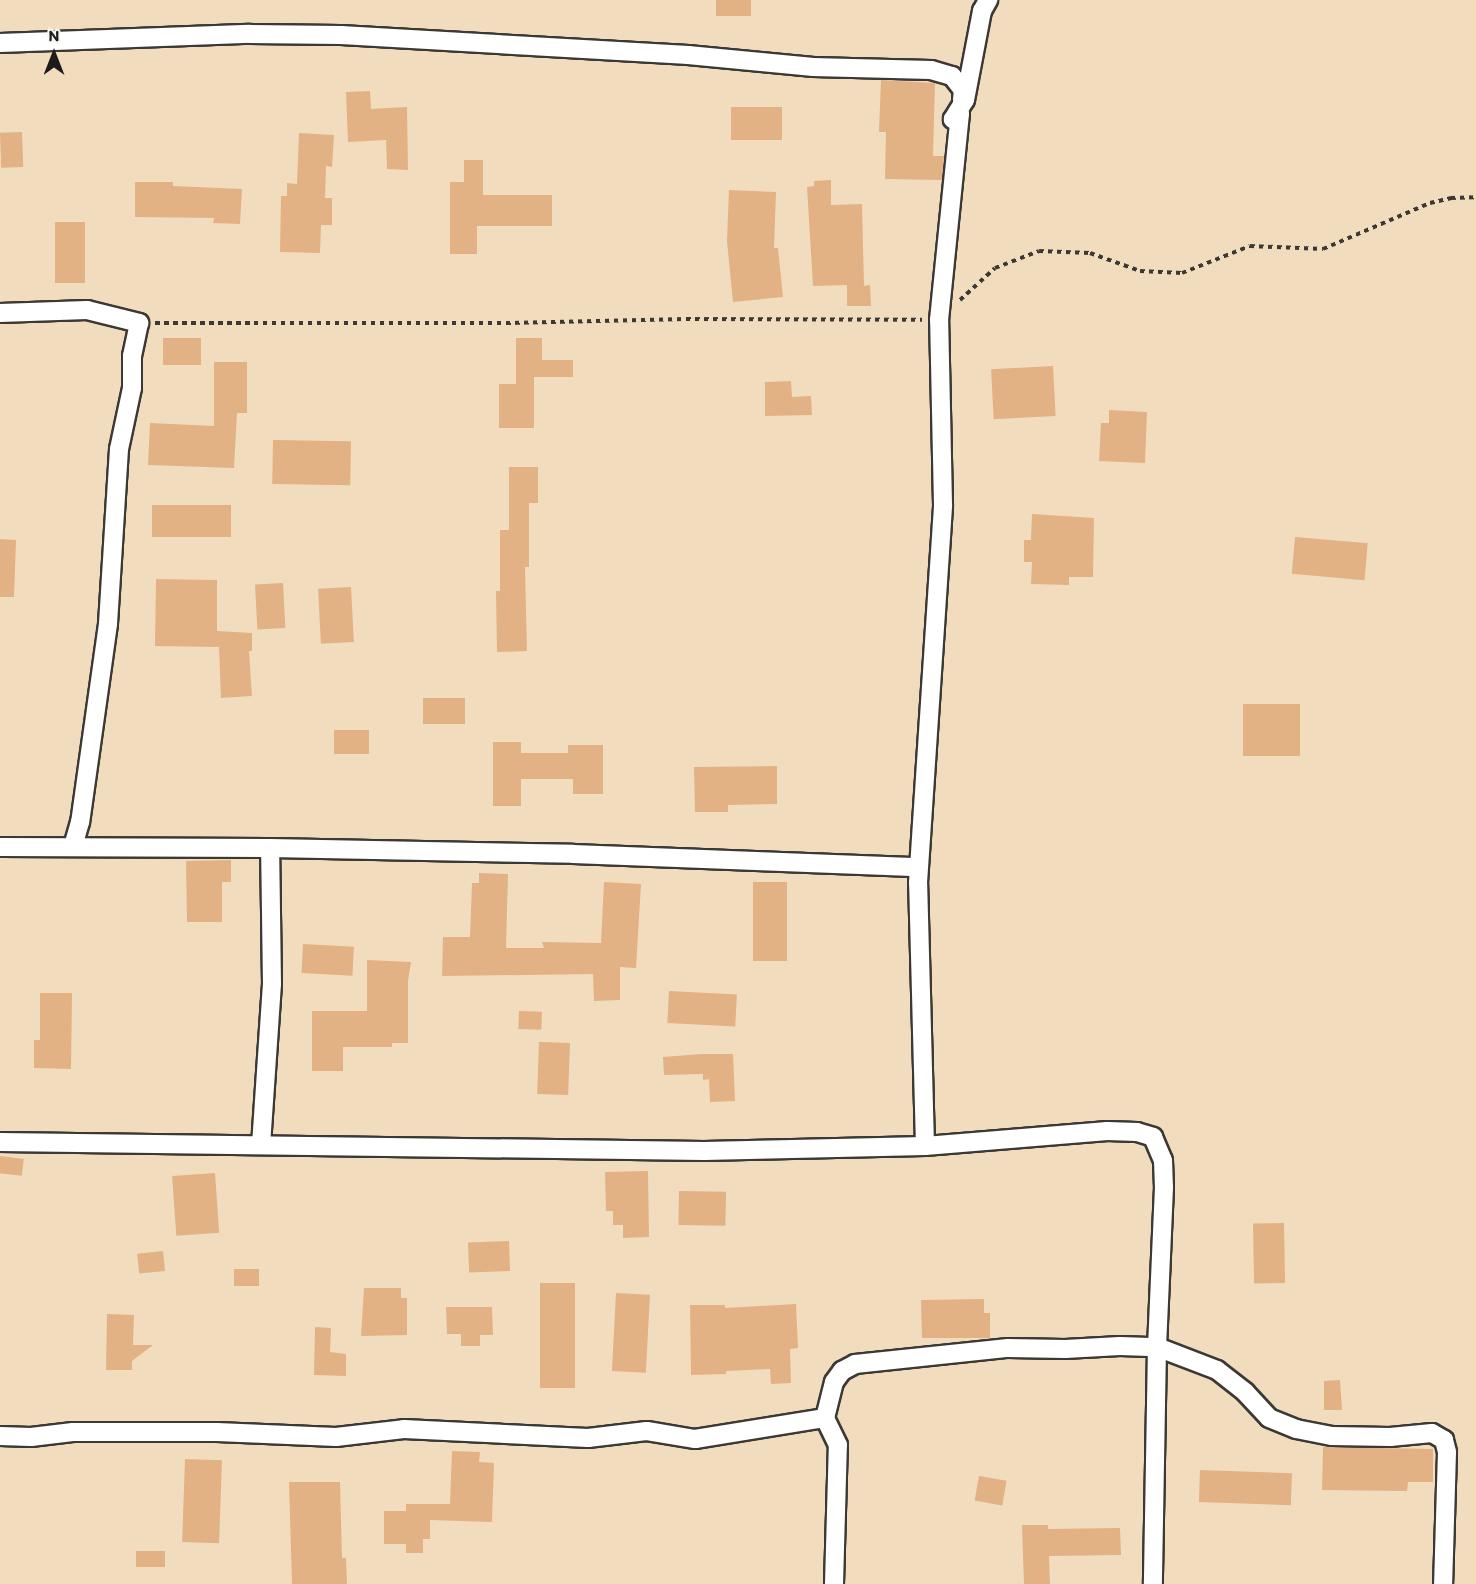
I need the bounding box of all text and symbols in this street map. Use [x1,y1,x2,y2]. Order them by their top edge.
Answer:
north arrow [24,24,84,84]
text: N [49,26,59,45]

